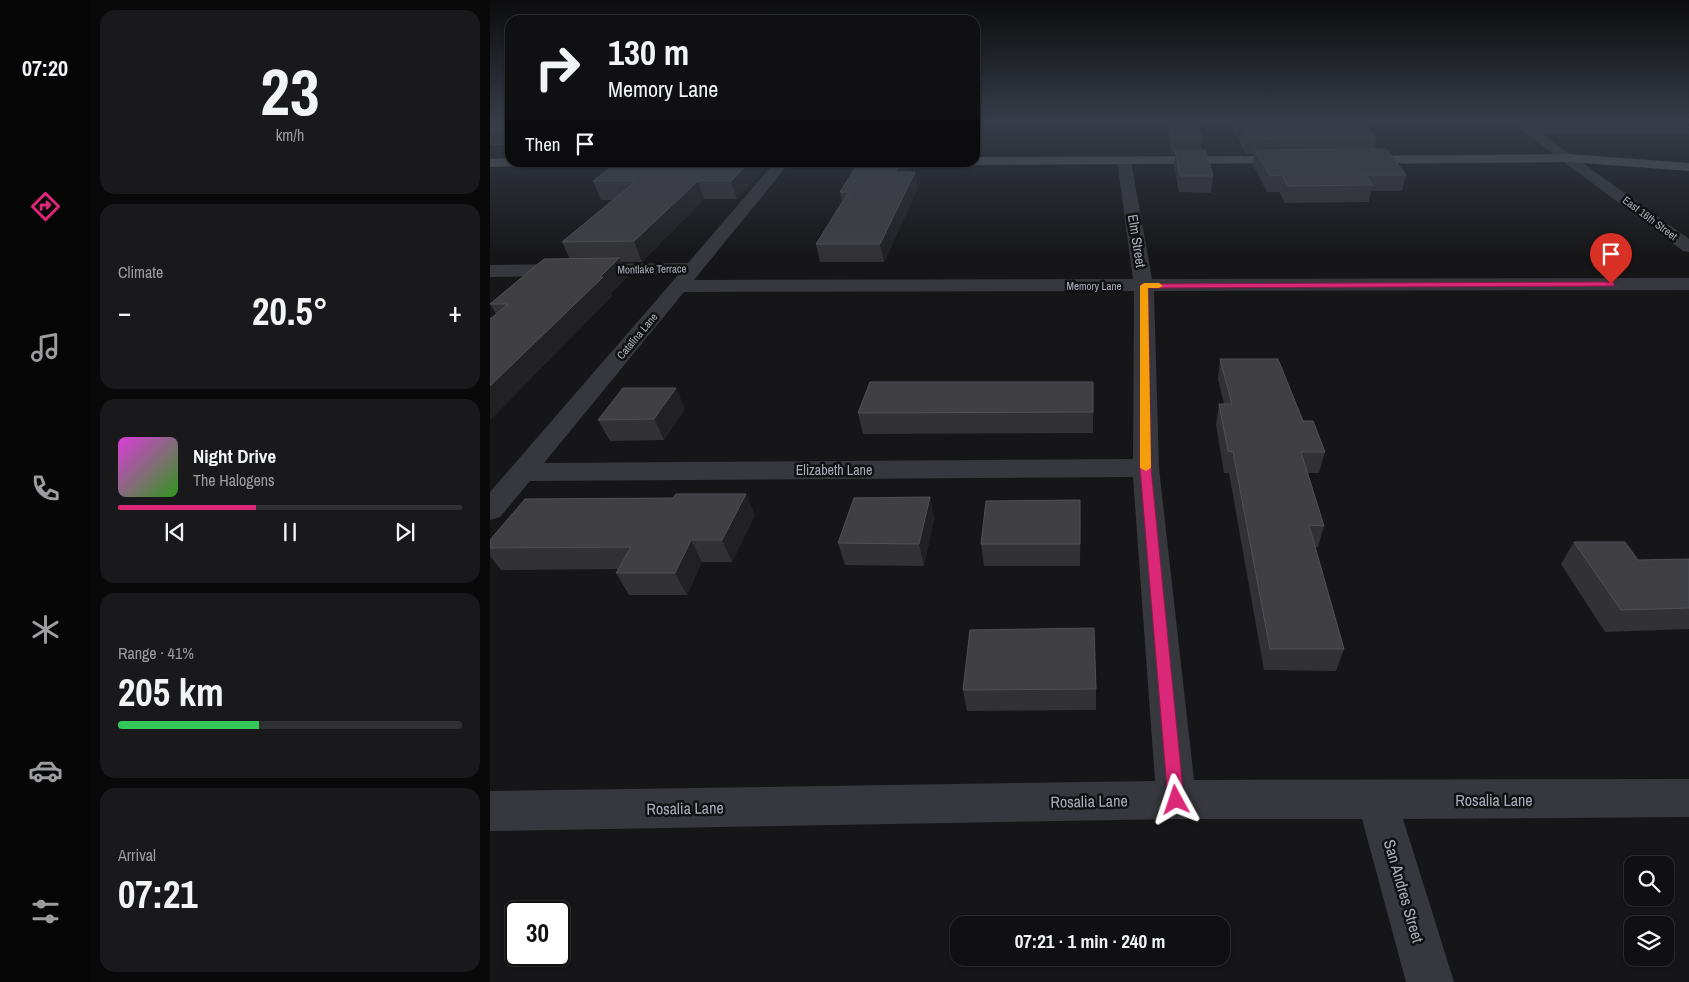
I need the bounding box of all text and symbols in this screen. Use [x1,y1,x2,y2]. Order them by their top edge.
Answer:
text: 130 m [608,29,689,76]
icon: right [525,35,590,100]
text: 23 [260,48,320,135]
text: 07:20 [22,53,68,83]
text: Memory Lane [608,74,718,104]
text: km/h [276,124,304,146]
icon: arrive [571,130,599,158]
text: Then [525,131,561,157]
icon: directions [28,189,63,224]
street label: East 16th Street [1620,193,1680,243]
street label: Elm Street [1124,213,1150,269]
pin [1590,233,1632,284]
icon: arrive [1597,240,1625,268]
text: Climate [118,261,163,283]
street label: Montlake Terrace [617,261,687,277]
street label: Memory Lane [1066,279,1122,293]
text: 20.5° [252,286,328,337]
text: − [118,293,131,331]
text: + [449,293,462,331]
street label: Catalina Lane [614,310,660,362]
icon: music [28,330,63,365]
text: Night Drive [193,443,276,469]
street label: Elizabeth Lane [796,461,872,479]
text: The Halogens [193,469,275,491]
icon: phone [28,471,63,506]
icon: previous [161,518,189,546]
icon: pause [276,518,304,546]
icon: next [391,518,419,546]
icon: climate [28,612,63,647]
text: Range · 41% [118,642,194,664]
text: 205 km [118,667,224,718]
icon: car [28,753,63,788]
position arrow [1149,773,1201,825]
street label: Rosalia Lane [1050,789,1128,813]
street label: Rosalia Lane [1455,789,1533,811]
street label: Rosalia Lane [646,796,724,820]
street label: San Andres Street [1379,837,1429,946]
text: Arrival [118,844,156,866]
map controls [1624,856,1674,966]
button: search [1624,856,1674,906]
text: 07:21 [118,869,198,920]
icon: filters [28,894,63,929]
speed limit sign: 30 [505,901,570,966]
button: layers [1624,916,1674,966]
text: 07:21 · 1 min · 240 m [1015,928,1165,954]

